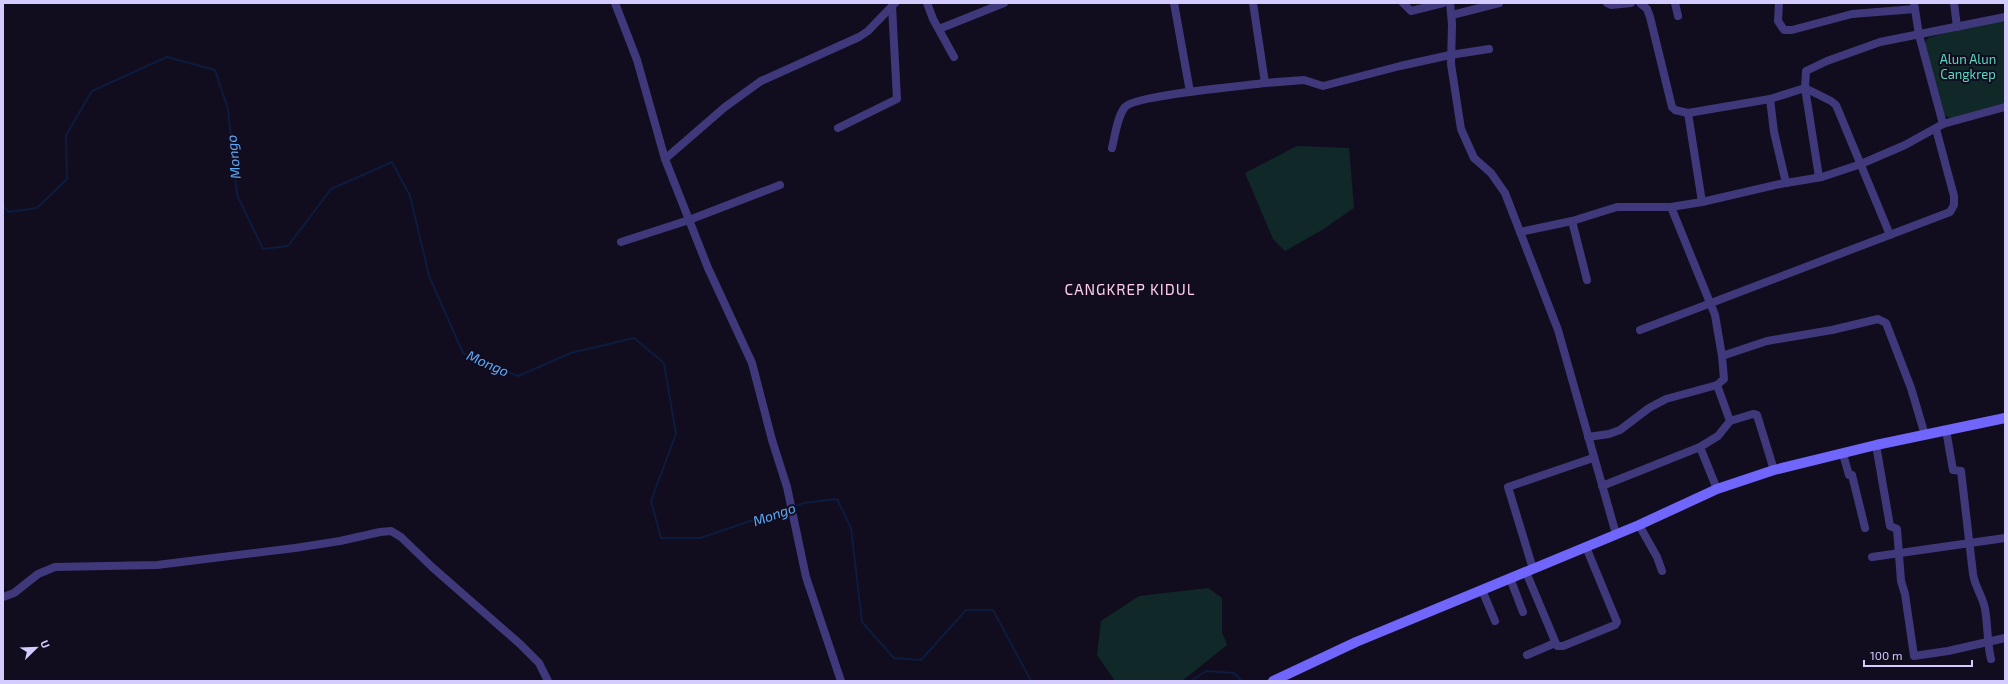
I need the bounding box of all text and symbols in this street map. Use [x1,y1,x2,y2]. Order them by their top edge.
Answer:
park label: Alun Alun Cangkrep [1940,51,1996,82]
water label: Mongo [222,134,244,180]
district label: CANGKREP KIDUL [1065,280,1195,298]
water label: Mongo [464,346,512,380]
water label: Mongo [750,499,798,529]
north arrow [16,628,56,668]
text: U [38,638,53,650]
scale bar [1864,642,1972,668]
text: 100 m [1870,648,1902,662]

